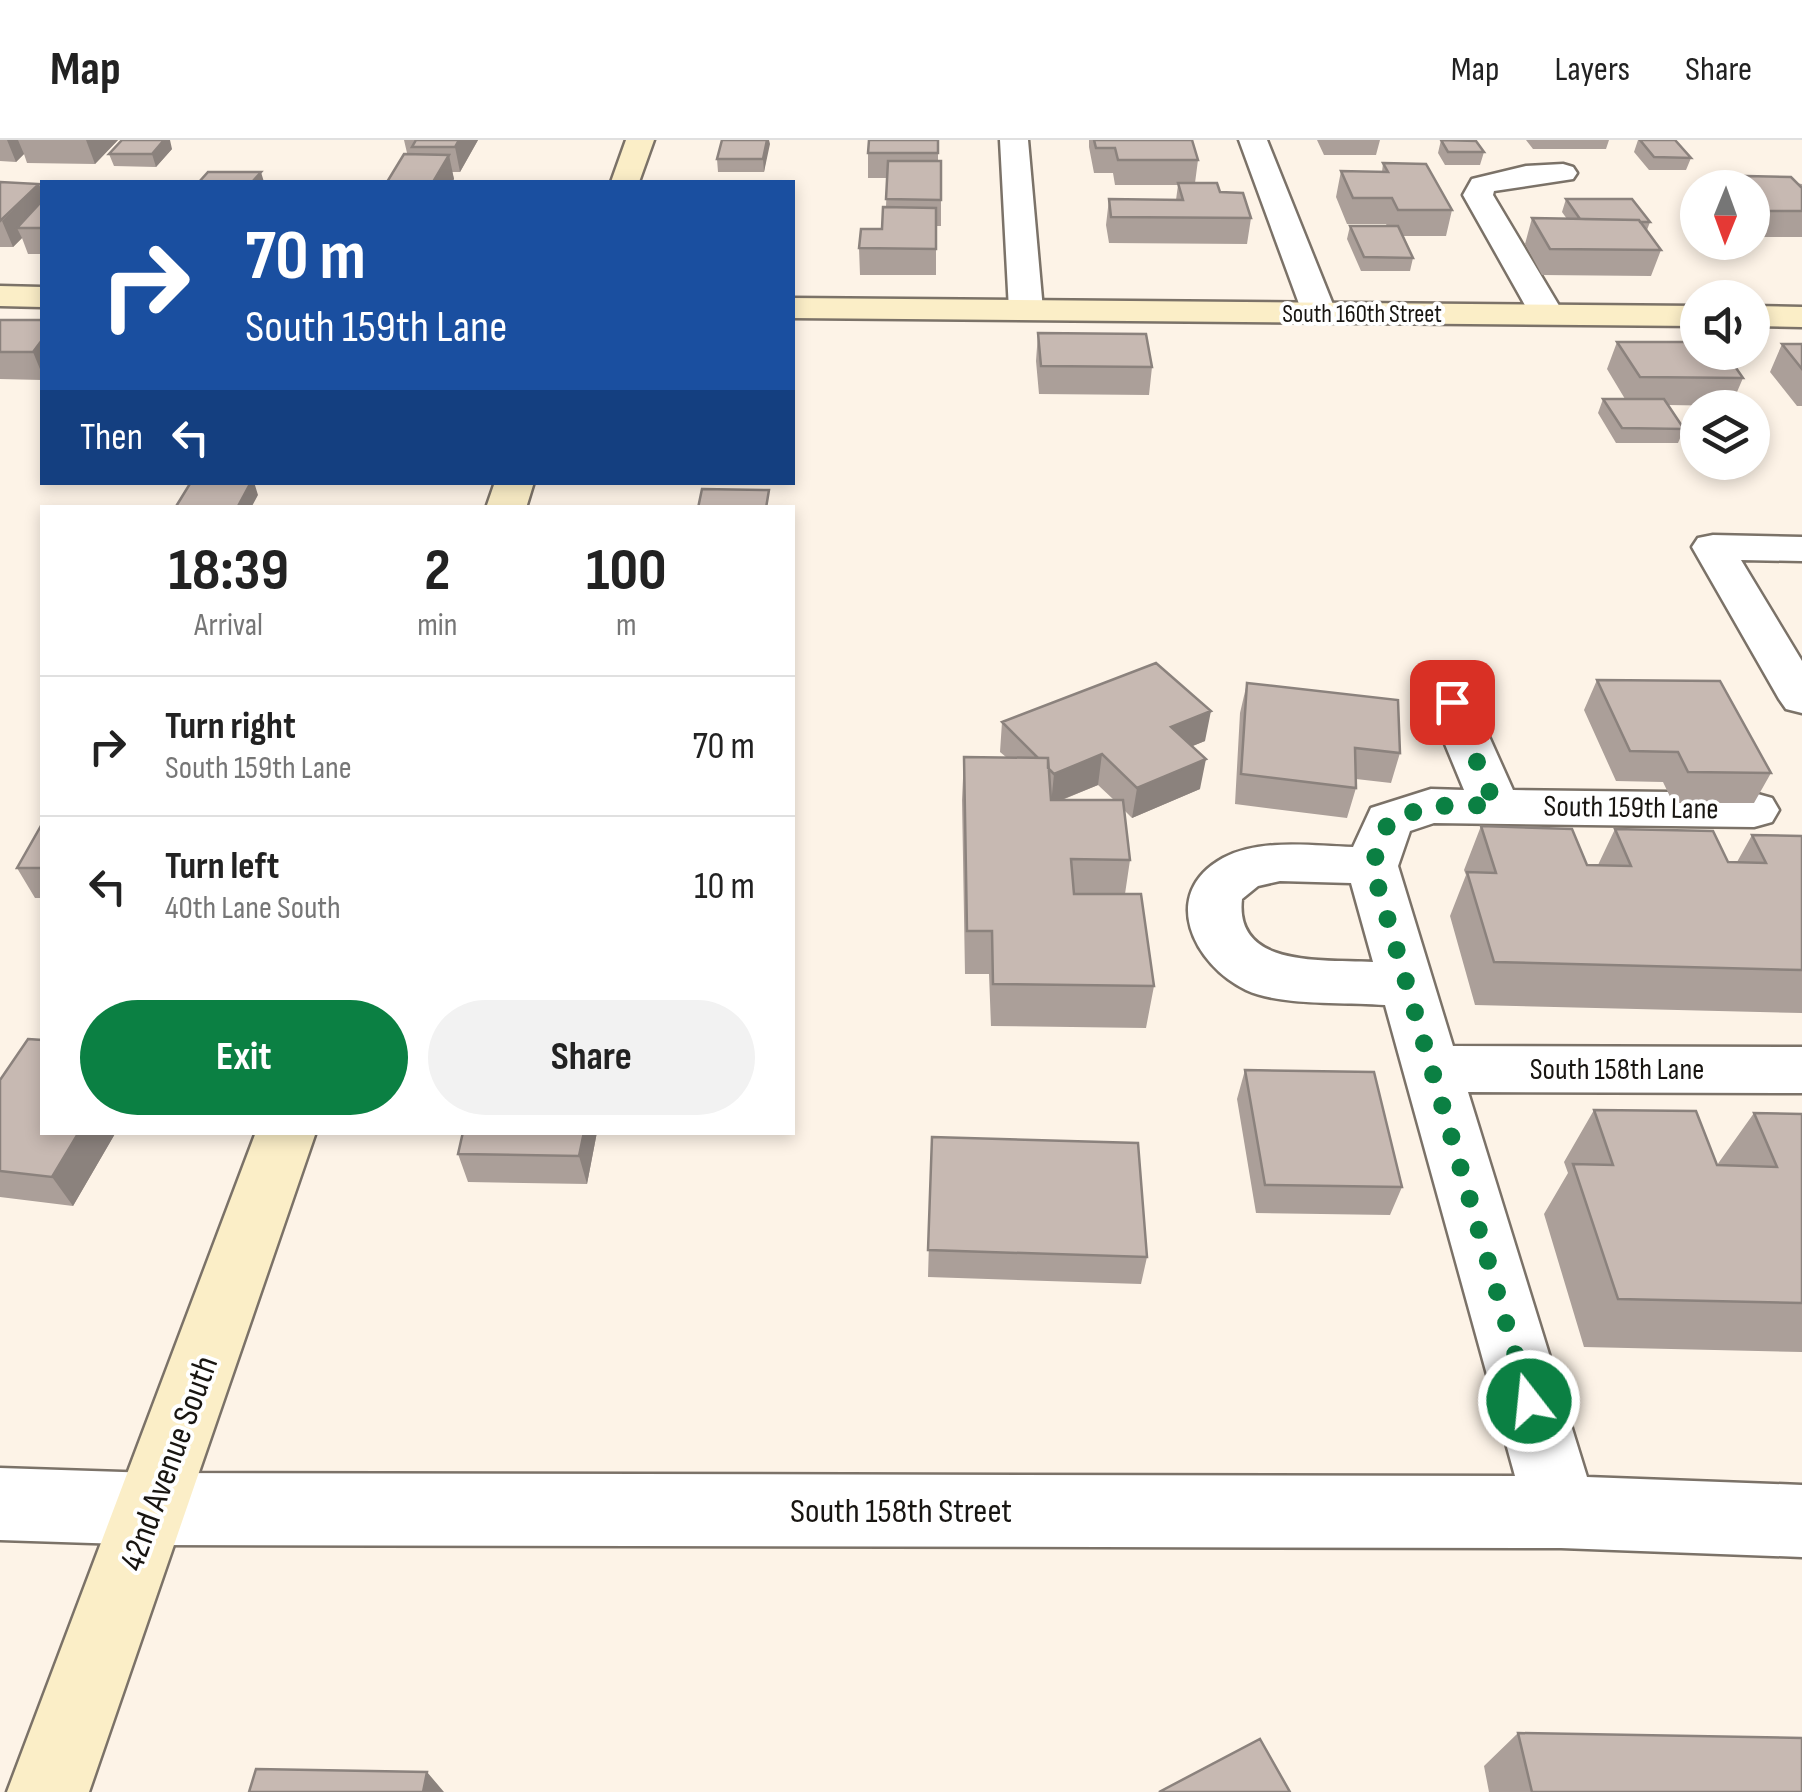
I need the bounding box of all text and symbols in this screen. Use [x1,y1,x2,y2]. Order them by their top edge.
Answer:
text: Map [50,41,121,98]
text: Map [1451,48,1499,91]
text: Layers [1554,48,1630,91]
text: Share [1685,48,1752,91]
north arrow [1680,170,1770,260]
map controls [1680,170,1770,480]
text: 70 m [245,215,366,299]
icon: right [80,220,210,350]
button: sound [1680,280,1770,370]
street label: South 160th Street [1282,299,1442,330]
text: South 159th Lane [245,300,507,355]
button: layers [1680,390,1770,480]
icon: left [163,410,218,465]
text: Then [80,415,143,460]
text: 18:39 [168,535,289,607]
text: 2 [424,535,451,607]
text: 100 [586,535,667,607]
text: Arrival [194,606,263,645]
text: min [417,606,458,645]
text: m [616,606,637,645]
pin [1410,660,1495,745]
icon: arrive [1425,675,1480,730]
text: Turn right [165,704,296,749]
icon: right [80,719,135,774]
text: 70 m [693,724,755,769]
text: South 159th Lane [165,749,352,788]
street label: South 159th Lane [1543,788,1719,828]
text: Turn left [165,844,279,889]
icon: left [80,859,135,914]
text: 10 m [694,864,755,909]
text: 40th Lane South [165,889,341,928]
button: Exit [80,1000,408,1115]
button: Share [428,1000,755,1115]
street label: South 158th Lane [1530,1052,1704,1088]
position arrow [1477,1349,1581,1453]
street label: 42nd Avenue South [111,1350,228,1577]
street label: South 158th Street [790,1490,1012,1533]

